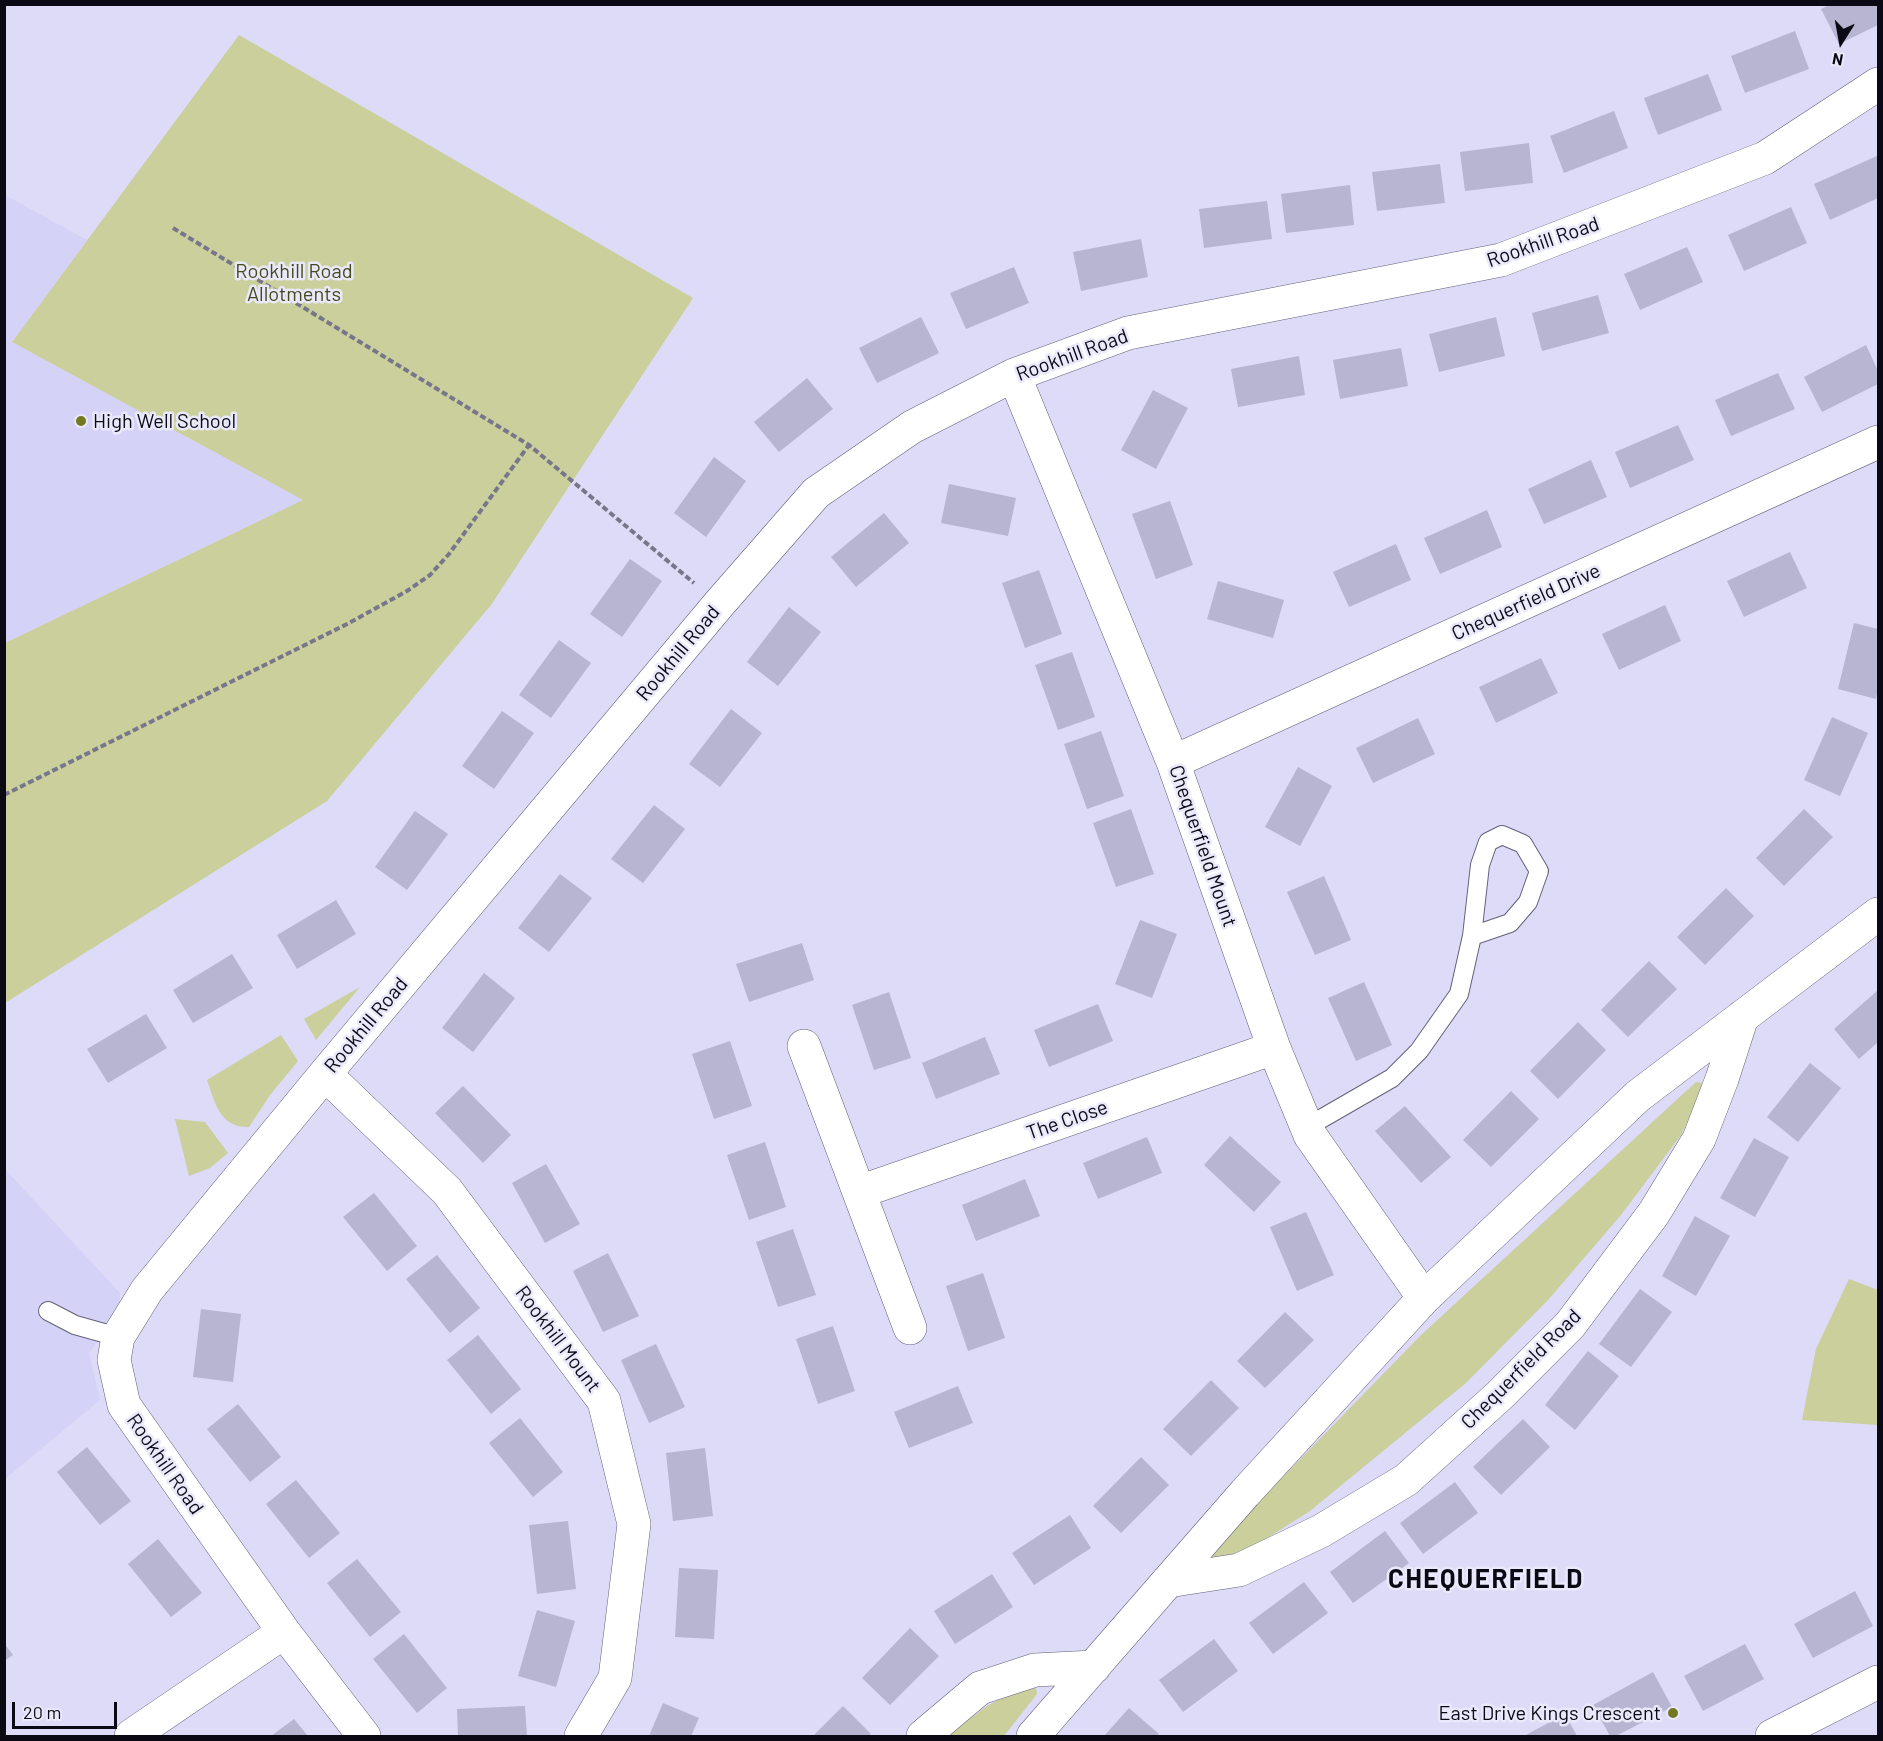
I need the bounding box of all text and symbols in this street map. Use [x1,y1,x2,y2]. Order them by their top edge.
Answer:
north arrow [1811,12,1871,72]
text: N [1830,50,1845,71]
street label: Rookhill Road [1484,212,1602,272]
park label: Rookhill Road Allotments [235,259,353,306]
street label: Rookhill Road [1013,324,1131,386]
place label: High Well School [93,409,236,433]
marker: High Well School [74,414,88,428]
street label: Chequerfield Drive [1448,558,1604,646]
street label: Rookhill Road [631,600,725,706]
street label: Chequerfield Mount [1164,762,1242,930]
street label: Rookhill Road [319,972,413,1078]
street label: The Close [1023,1095,1111,1145]
street label: Rookhill Mount [510,1281,606,1397]
street label: Chequerfield Road [1456,1304,1586,1434]
street label: Rookhill Road [122,1409,208,1519]
district label: CHEQUERFIELD [1388,1563,1584,1595]
scale bar [15,1690,120,1728]
text: 20 m [23,1701,61,1723]
place label: East Drive Kings Crescent [1438,1701,1661,1725]
marker: East Drive Kings Crescent [1666,1706,1680,1720]

